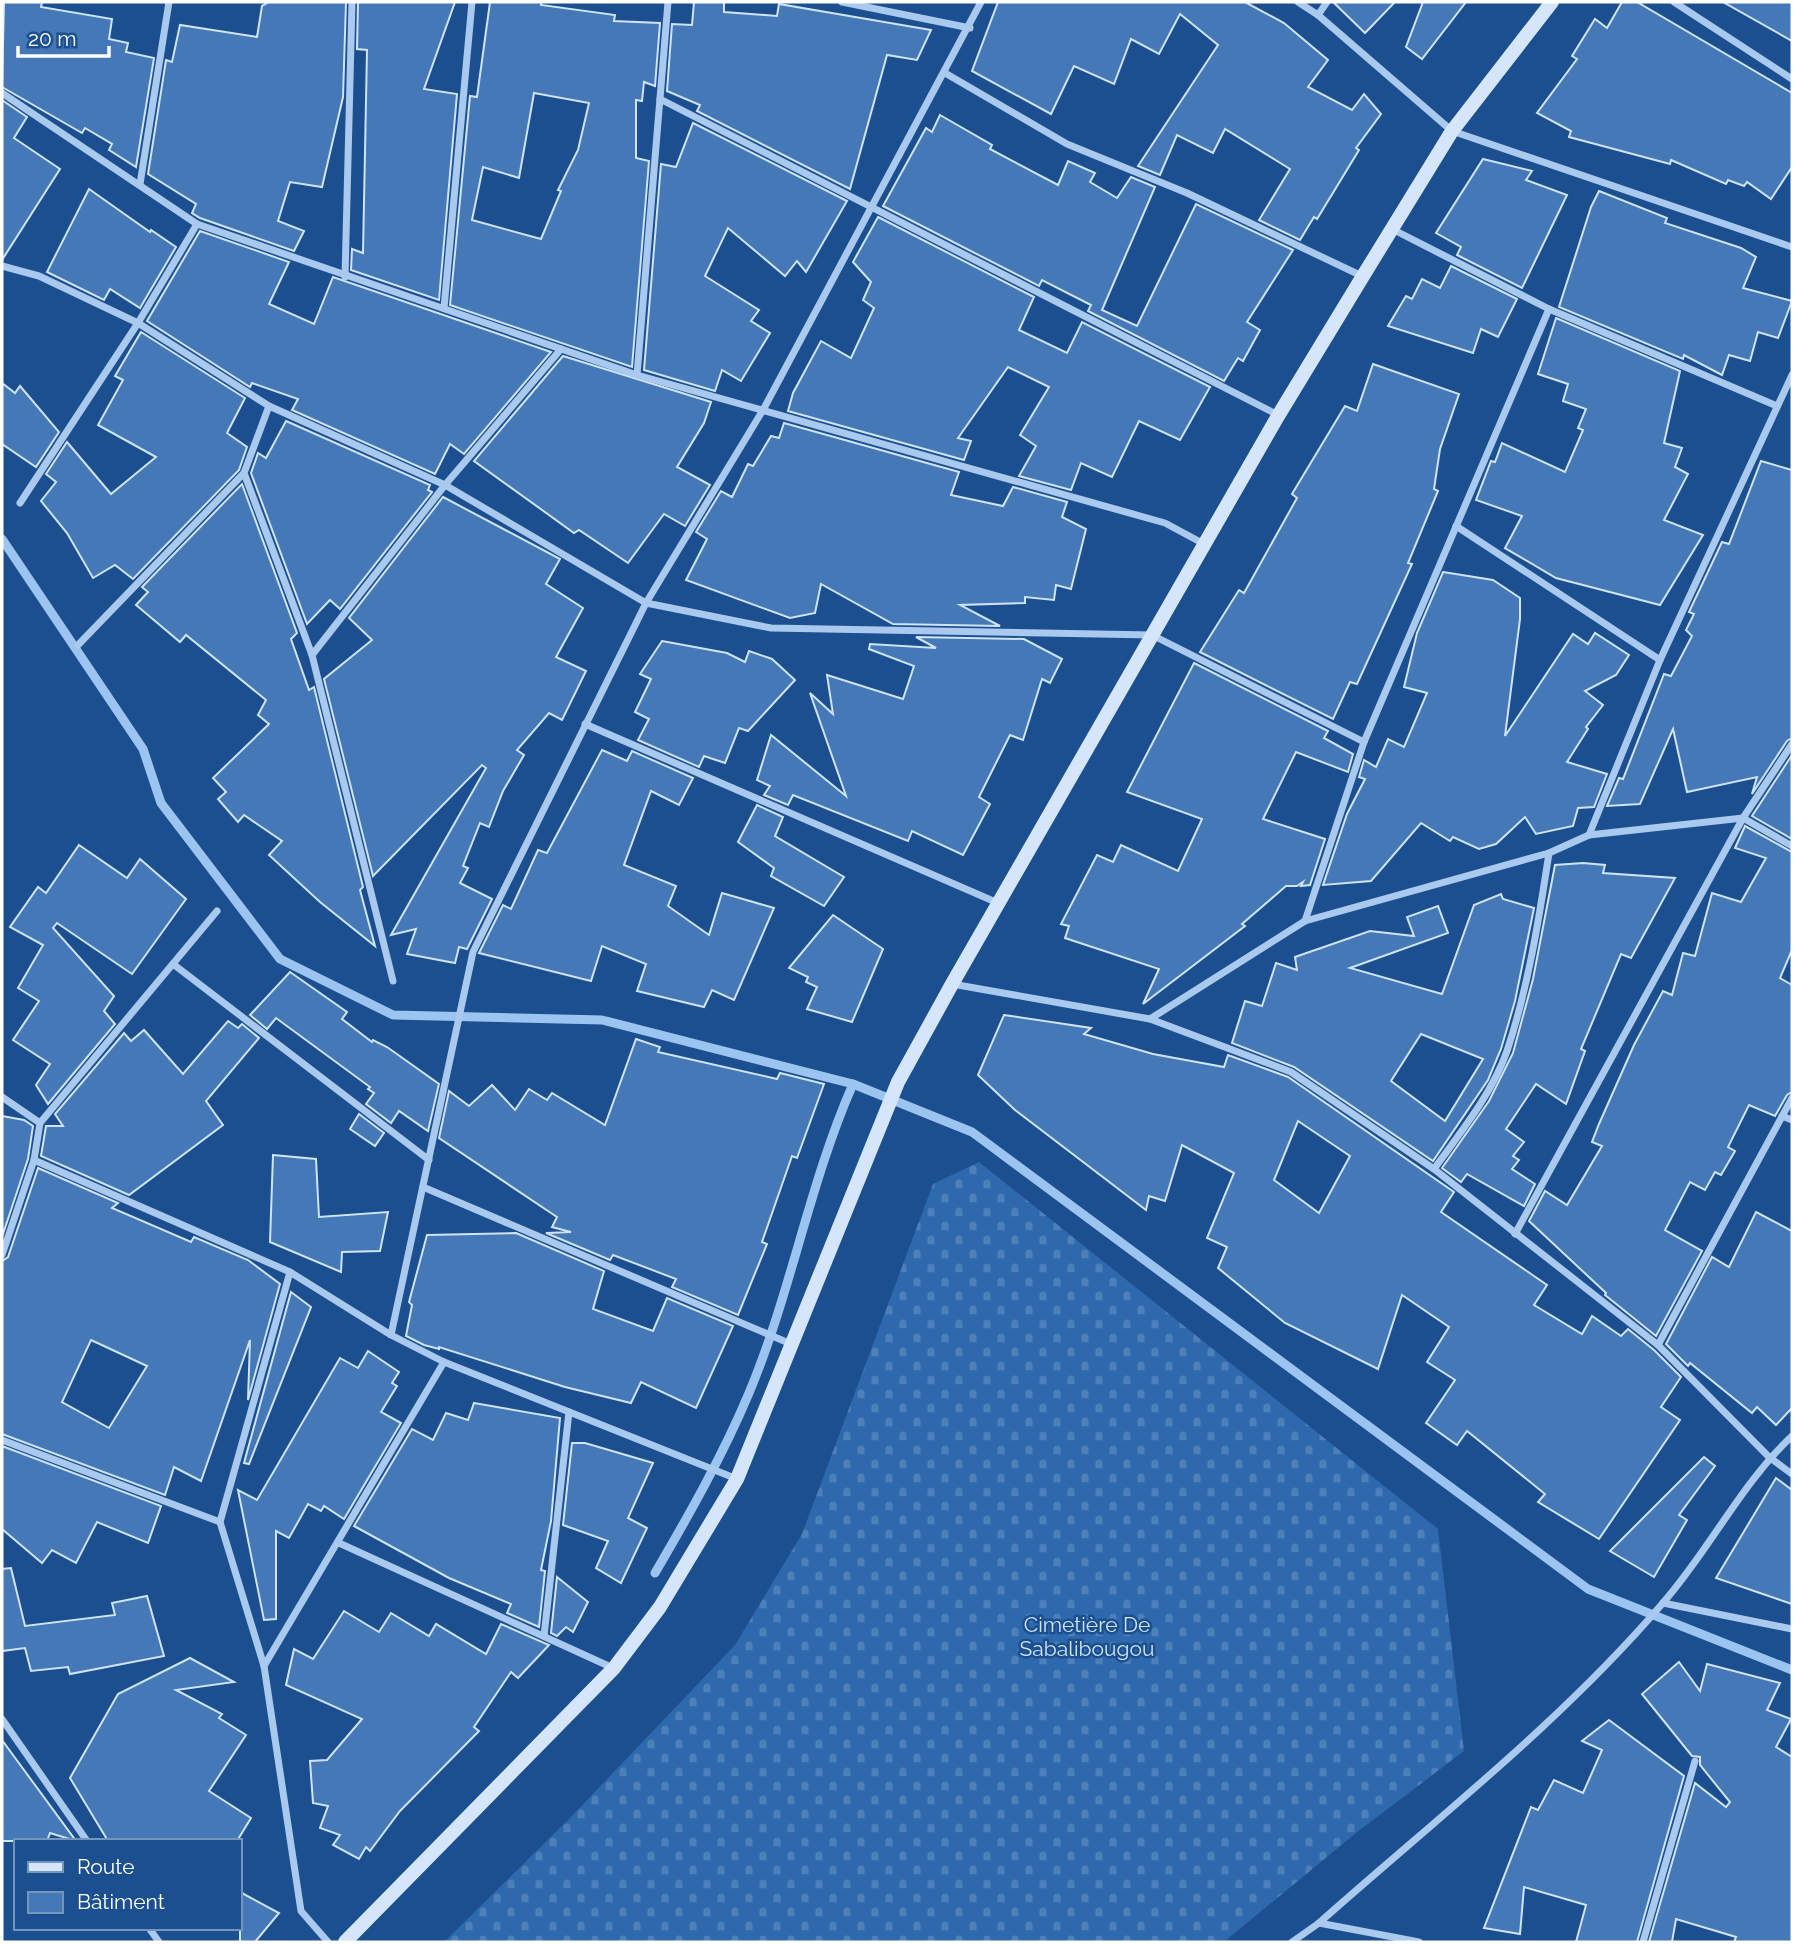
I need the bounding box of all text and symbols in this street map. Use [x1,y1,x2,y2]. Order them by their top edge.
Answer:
scale bar [18,14,108,58]
text: 20 m [28,26,76,51]
park label: Cimetière De Sabalibougou [1020,1612,1154,1661]
legend [14,1839,242,1930]
text: Route [77,1854,135,1879]
text: Bâtiment [77,1889,165,1914]

